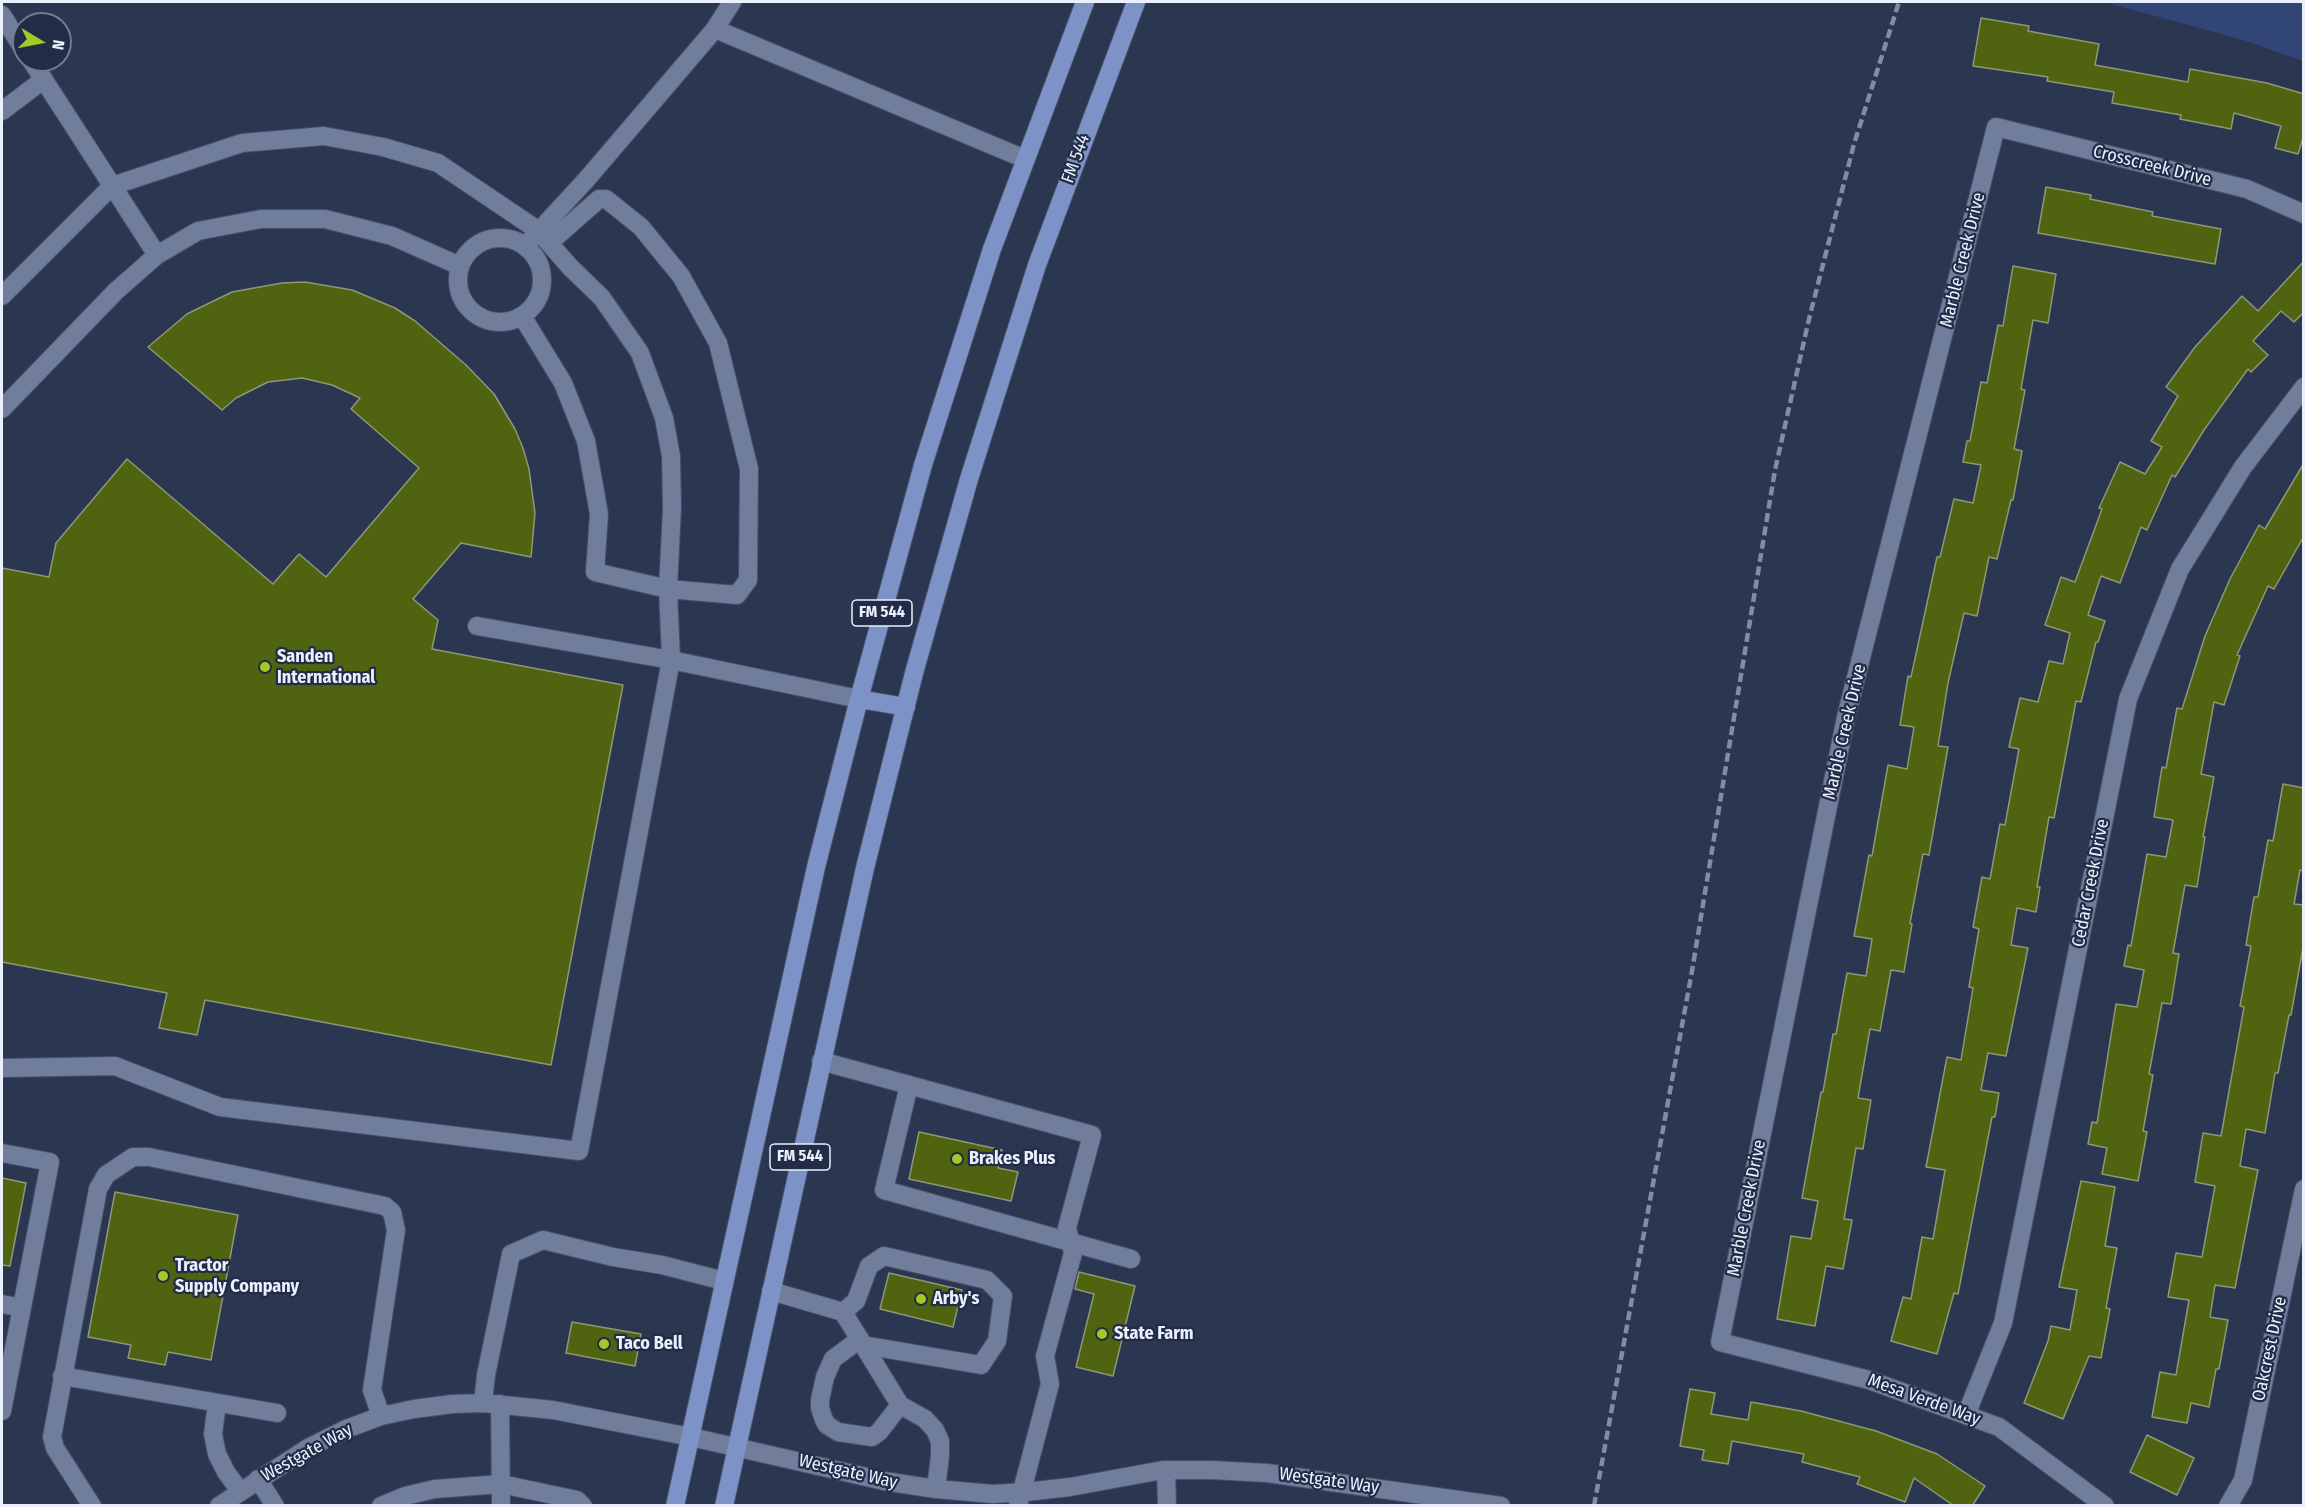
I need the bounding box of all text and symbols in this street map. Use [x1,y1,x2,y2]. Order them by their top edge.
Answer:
north arrow [12,12,72,72]
text: N [48,38,68,51]
street label: FM 544 [1057,132,1095,186]
street label: Crosscreek Drive [2091,141,2213,191]
street label: Marble Creek Drive [1936,190,1990,330]
road number: FM 544 [852,600,912,626]
place label: Sanden International [277,646,375,688]
marker: Sanden International [258,660,272,674]
street label: Marble Creek Drive [1819,662,1871,802]
street label: Cedar Creek Drive [2068,817,2114,949]
street label: Marble Creek Drive [1723,1138,1771,1278]
road number: FM 544 [770,1144,830,1170]
place label: Brakes Plus [969,1148,1056,1170]
marker: Brakes Plus [950,1152,964,1166]
place label: Tractor Supply Company [175,1255,299,1298]
marker: Tractor Supply Company [156,1269,170,1283]
place label: Arby's [933,1288,979,1310]
marker: Arby's [914,1292,928,1306]
street label: Oakcrest Drive [2248,1295,2292,1403]
place label: State Farm [1114,1323,1193,1345]
marker: State Farm [1095,1327,1109,1341]
place label: Taco Bell [616,1333,683,1355]
marker: Taco Bell [597,1337,611,1351]
street label: Mesa Verde Way [1865,1370,1983,1430]
street label: Westgate Way [258,1419,356,1487]
street label: Westgate Way [797,1450,899,1494]
street label: Westgate Way [1278,1463,1380,1499]

